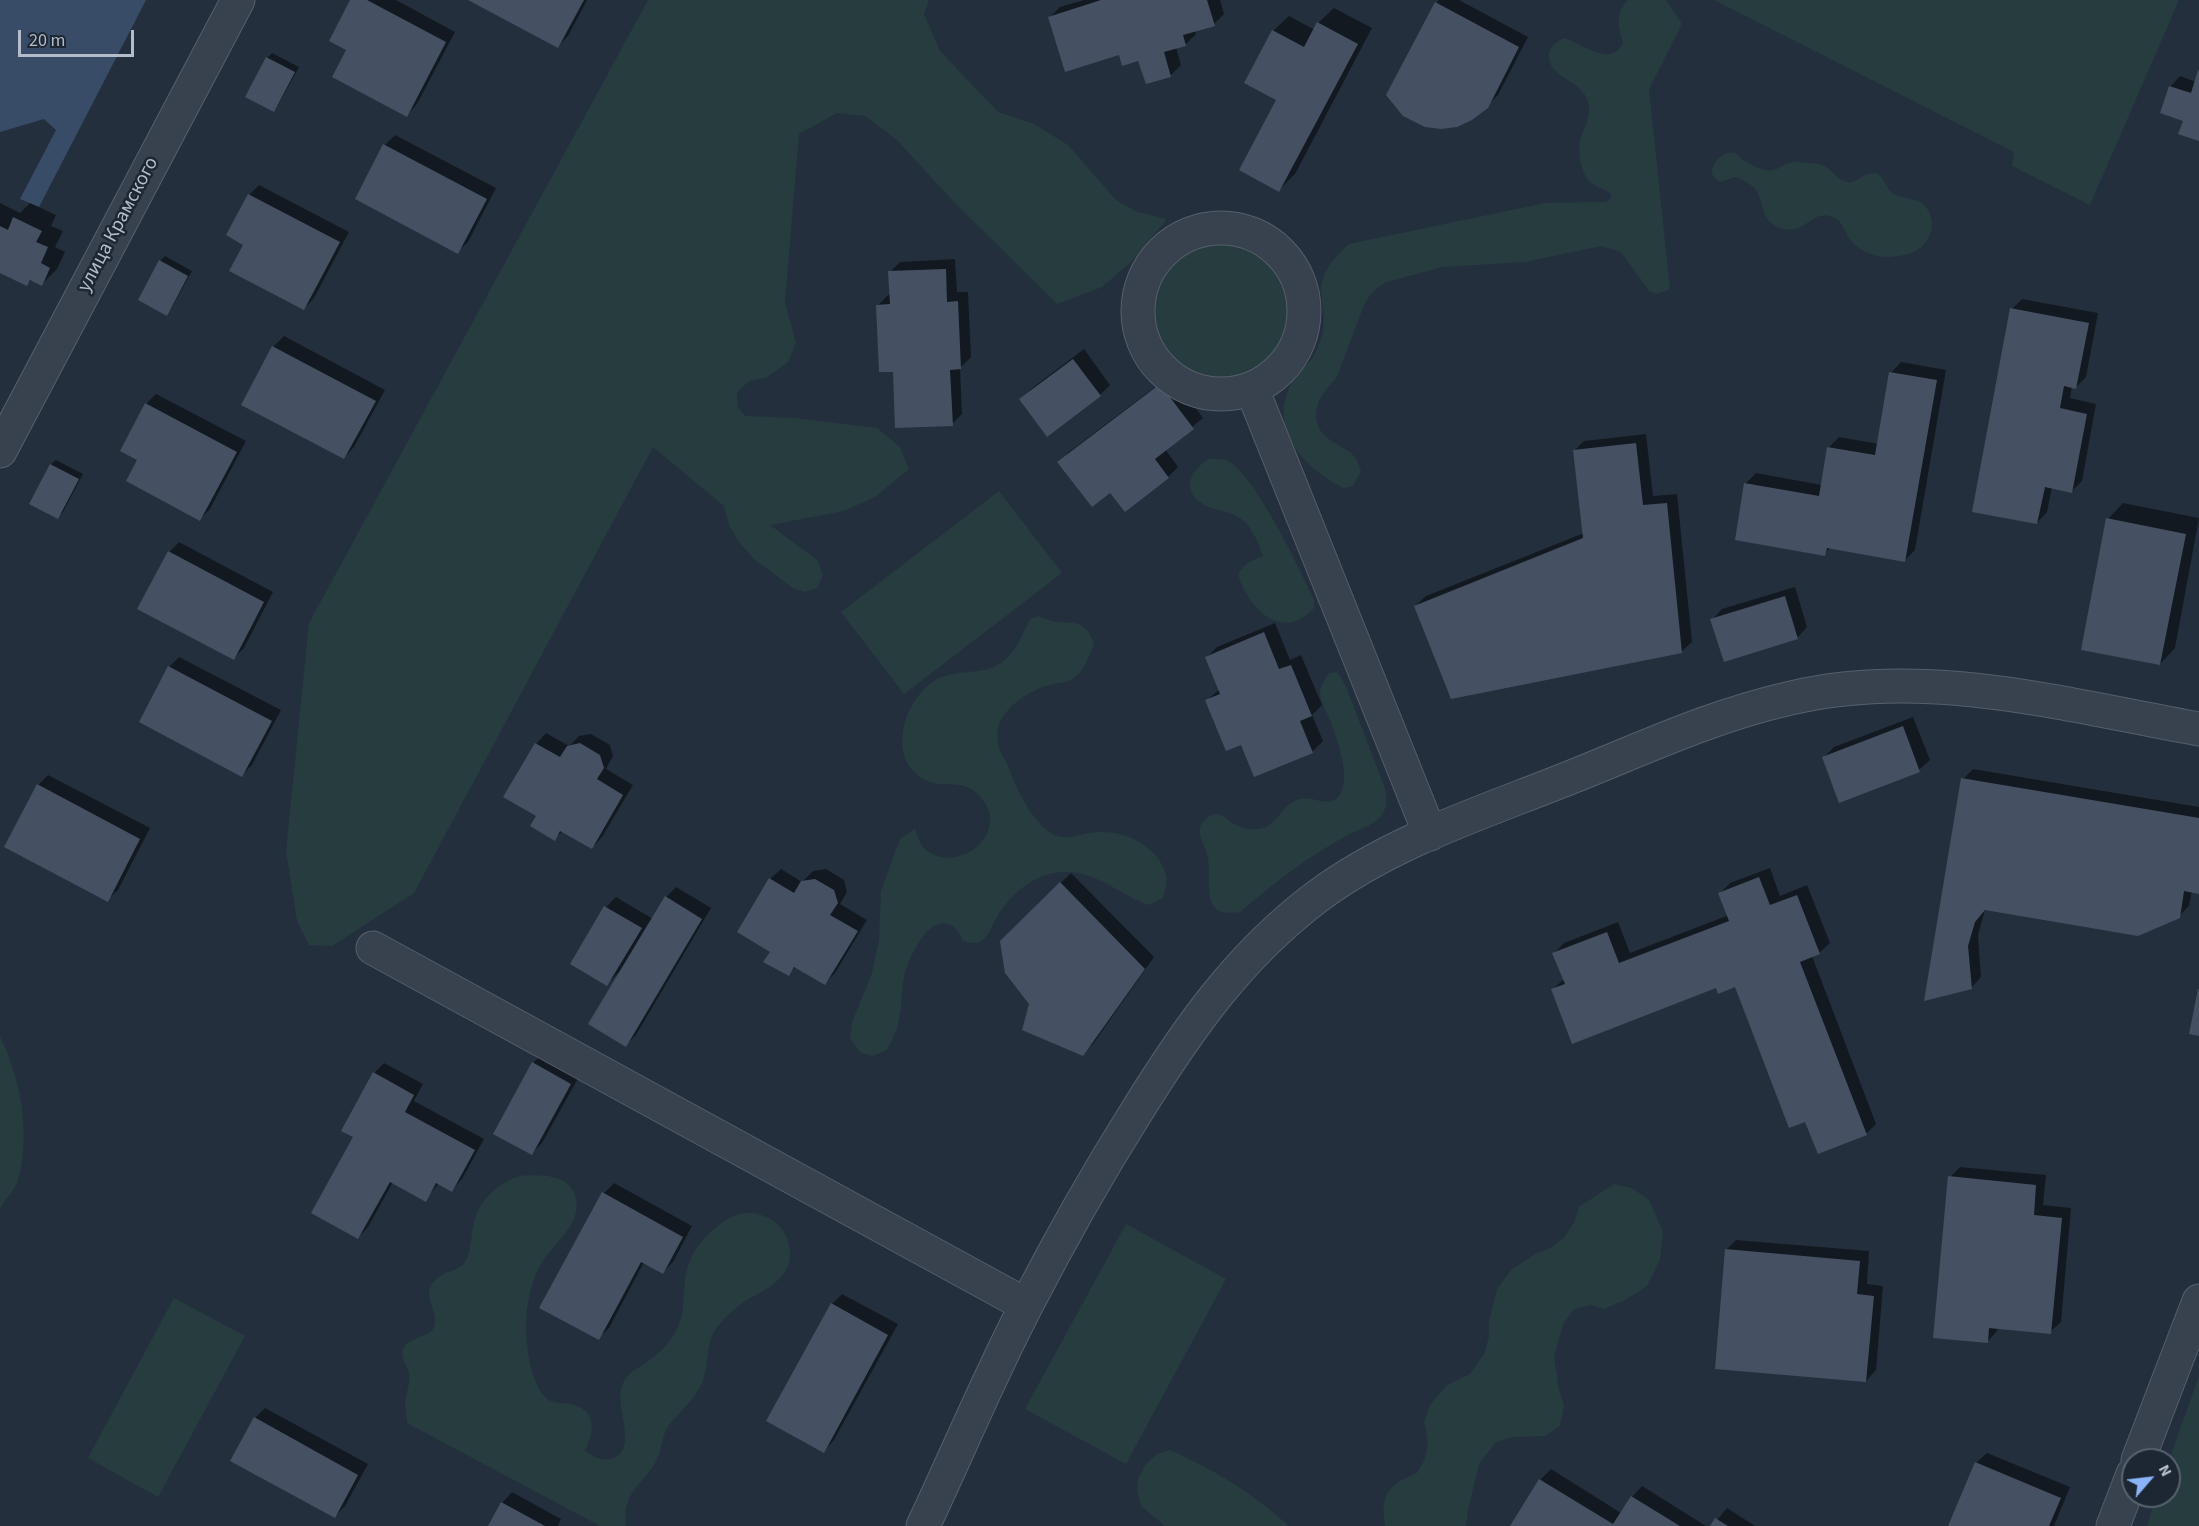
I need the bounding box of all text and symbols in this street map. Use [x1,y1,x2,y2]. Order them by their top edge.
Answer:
scale bar [21,18,136,56]
text: 20 m [29,28,65,53]
street label: улица Крамского [73,153,165,297]
north arrow [2121,1448,2181,1508]
text: N [2153,1461,2177,1480]

